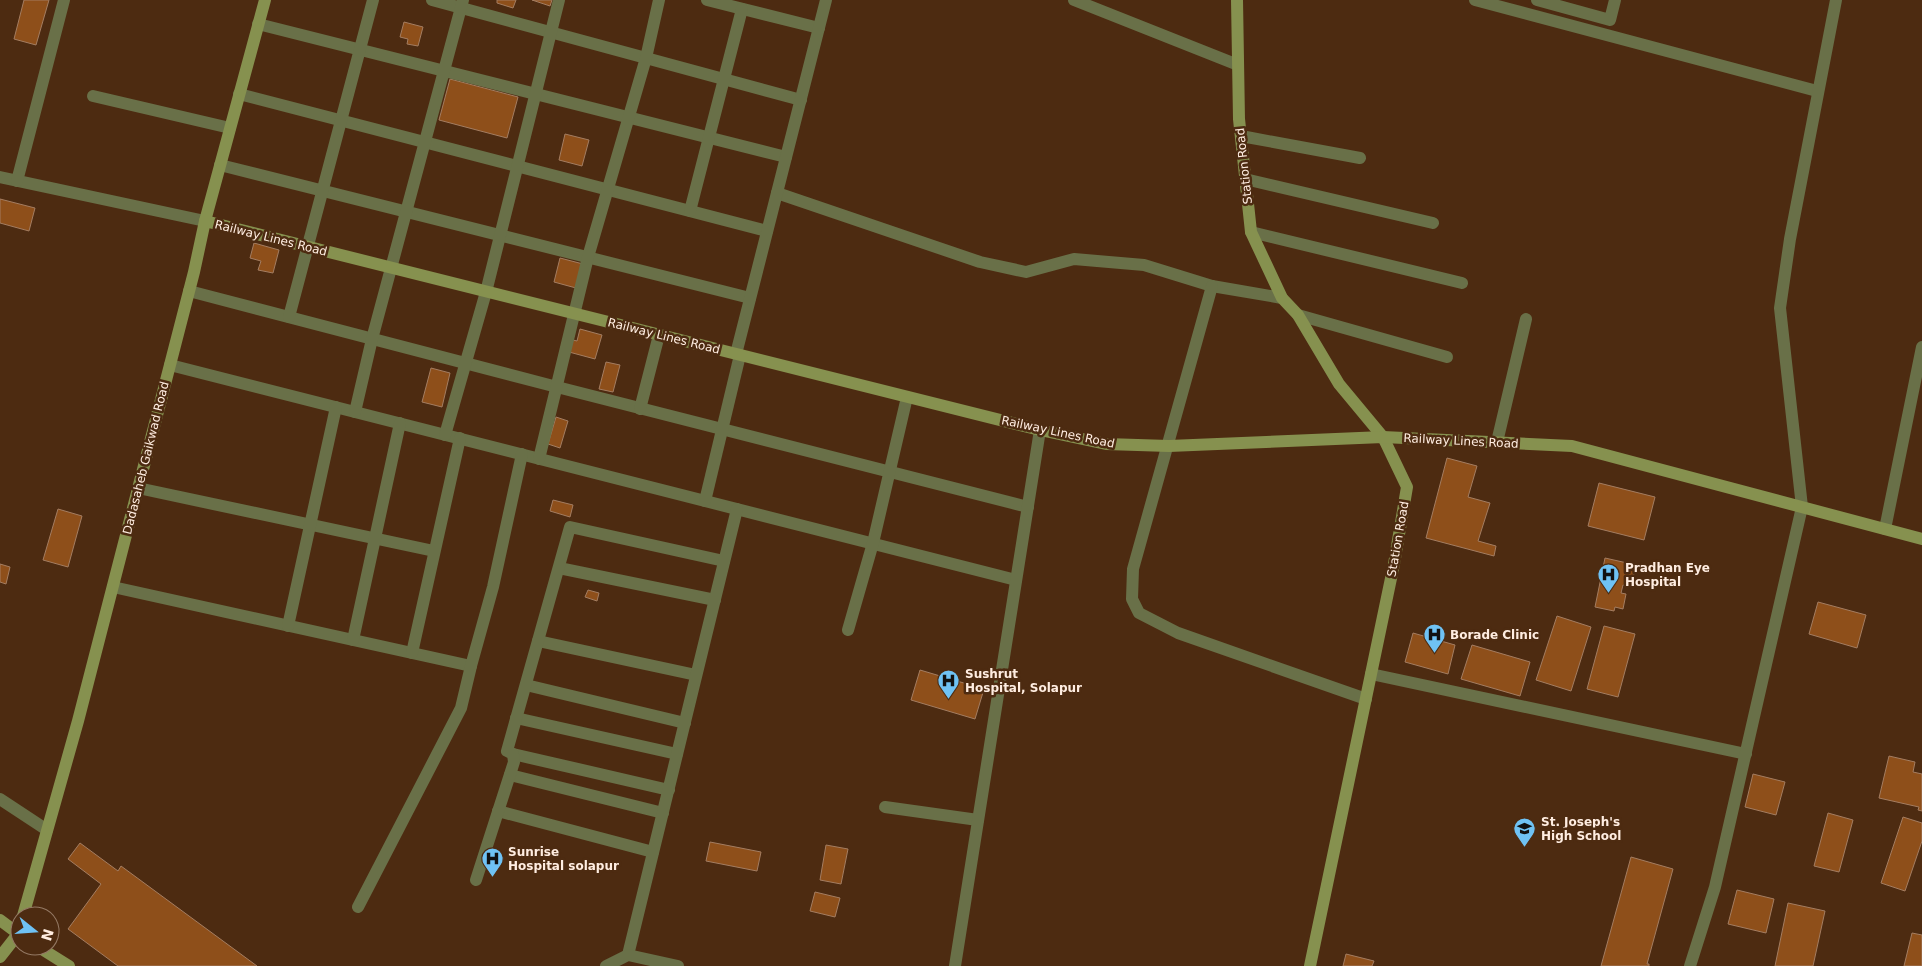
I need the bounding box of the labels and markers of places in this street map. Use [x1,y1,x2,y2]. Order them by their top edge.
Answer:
place label: Pradhan Eye Hospital [1625,561,1710,589]
hospital icon: Pradhan Eye Hospital [1597,563,1621,594]
hospital icon: Borade Clinic [1422,623,1446,654]
place label: Borade Clinic [1450,628,1539,642]
place label: Sushrut Hospital, Solapur [965,667,1082,695]
hospital icon: Sushrut Hospital, Solapur [937,669,961,700]
place label: St. Joseph's High School [1541,815,1621,843]
school or university icon: St. Joseph's High School [1513,817,1537,848]
place label: Sunrise Hospital solapur [508,845,619,873]
hospital icon: Sunrise Hospital solapur [480,847,504,878]

